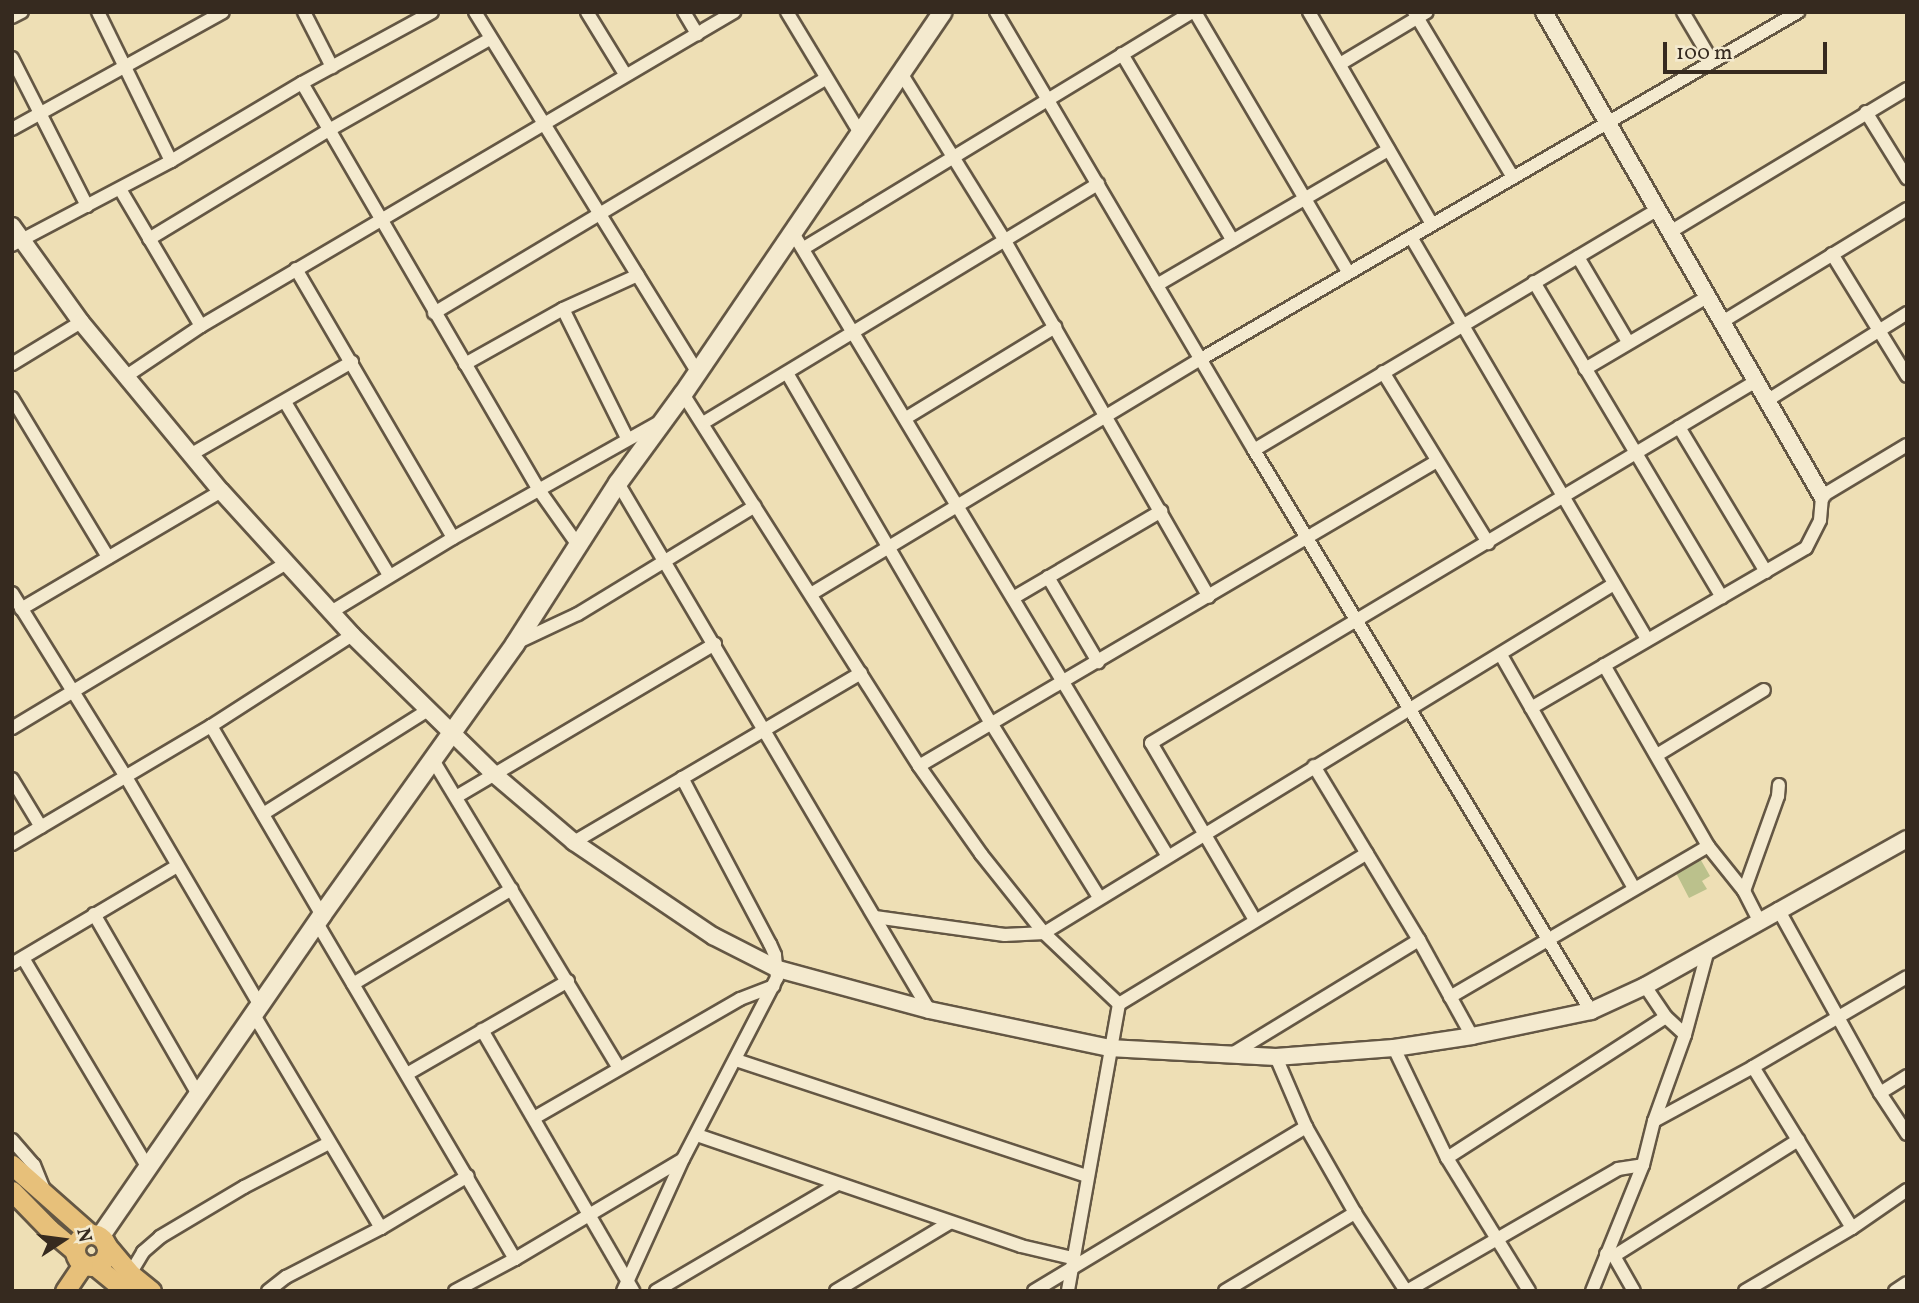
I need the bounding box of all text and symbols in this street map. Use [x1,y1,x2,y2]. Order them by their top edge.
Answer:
scale bar [1667,28,1832,72]
text: 100 m [1676,39,1733,68]
north arrow [28,1205,98,1275]
text: N [69,1226,98,1245]

